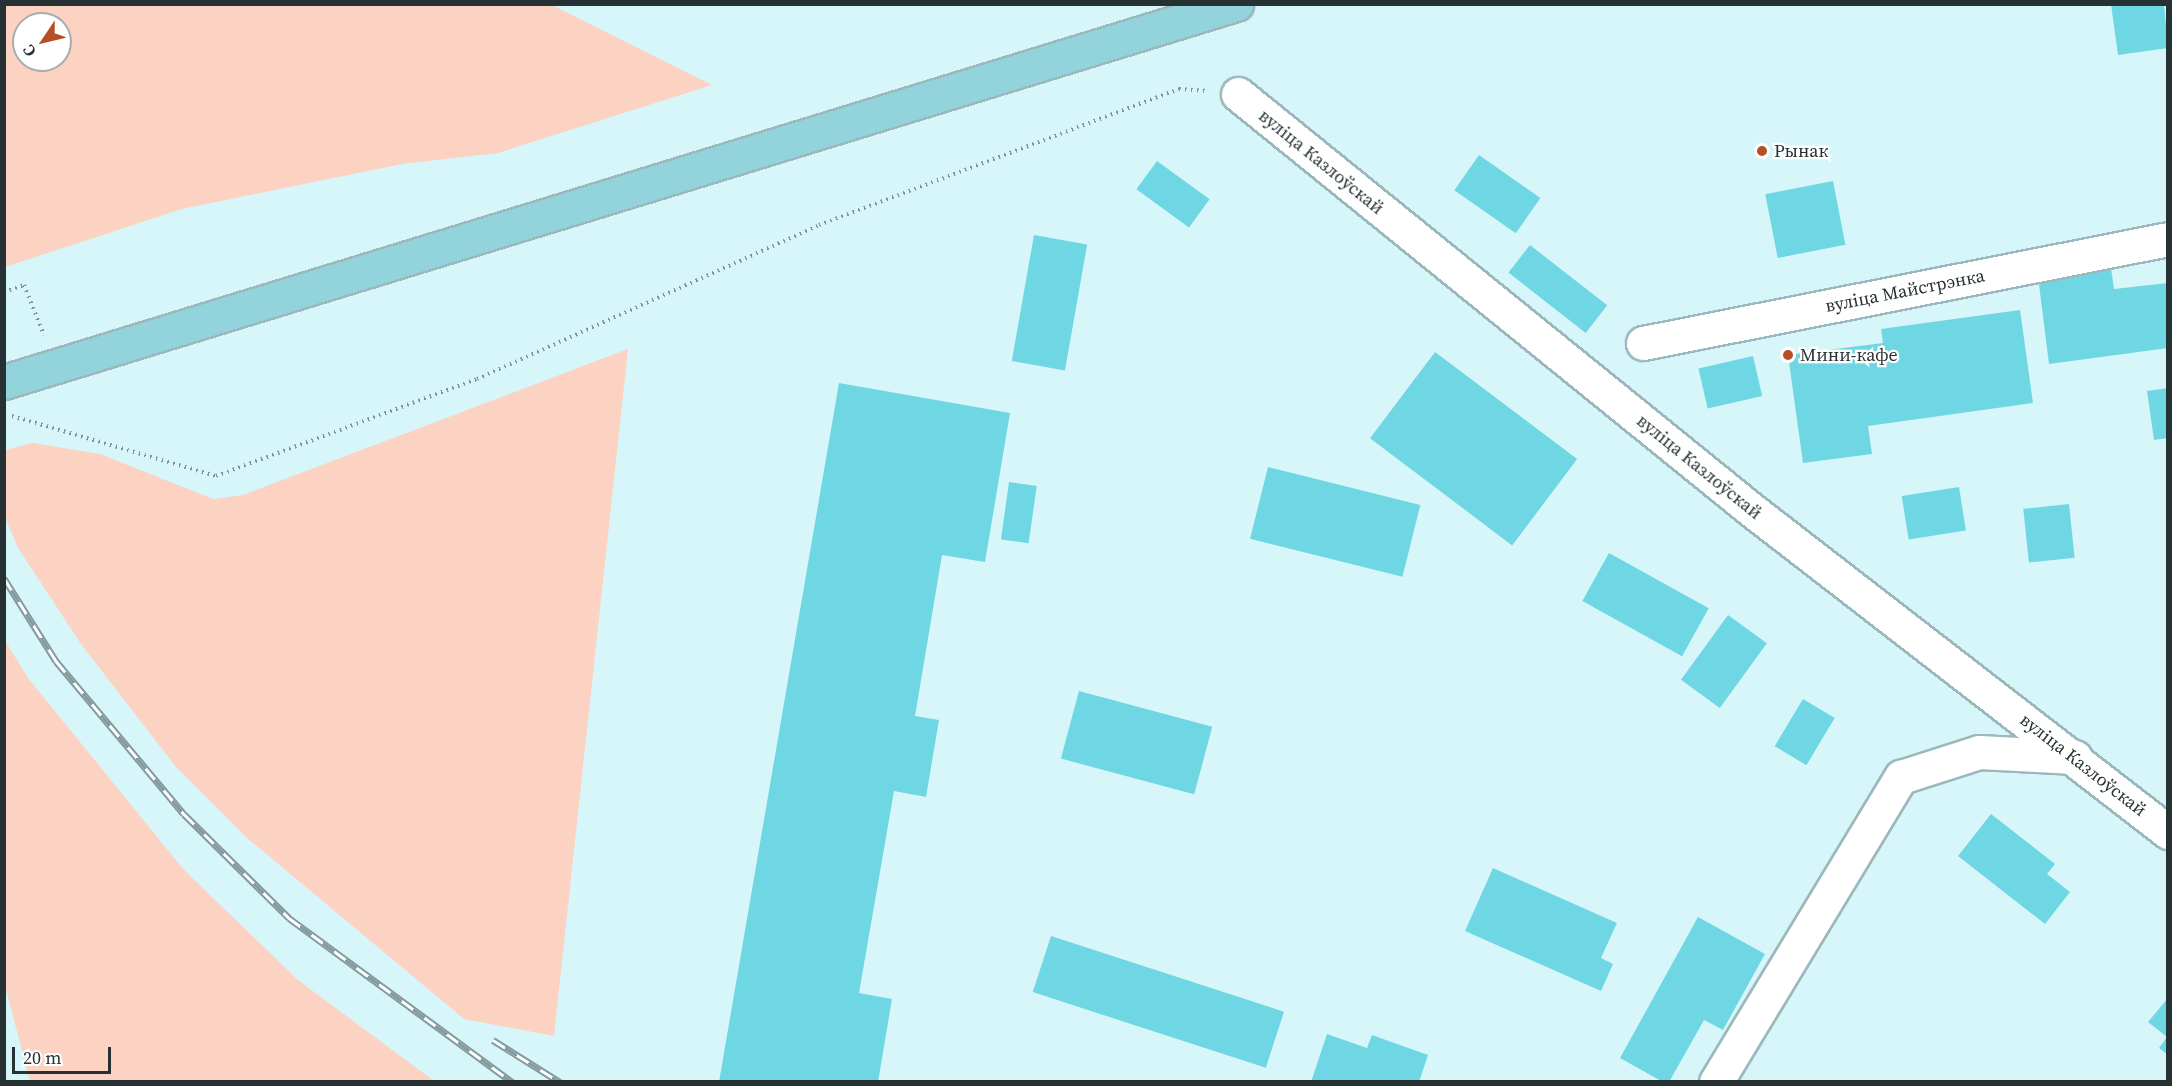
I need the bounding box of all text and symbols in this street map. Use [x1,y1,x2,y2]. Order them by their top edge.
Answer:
north arrow [12,12,72,72]
text: С [17,41,41,62]
street label: вуліца Казлоўскай [1254,105,1388,219]
place label: Рынак [1774,140,1828,162]
marker: Рынак [1755,144,1769,158]
street label: вуліца Майстрэнка [1823,265,1987,317]
place label: Мини-кафе [1800,344,1898,366]
marker: Мини-кафе [1781,348,1795,362]
street label: вуліца Казлоўскай [1632,410,1766,524]
street label: вуліца Казлоўскай [2015,709,2151,821]
scale bar [15,1035,114,1073]
text: 20 m [23,1045,61,1070]

